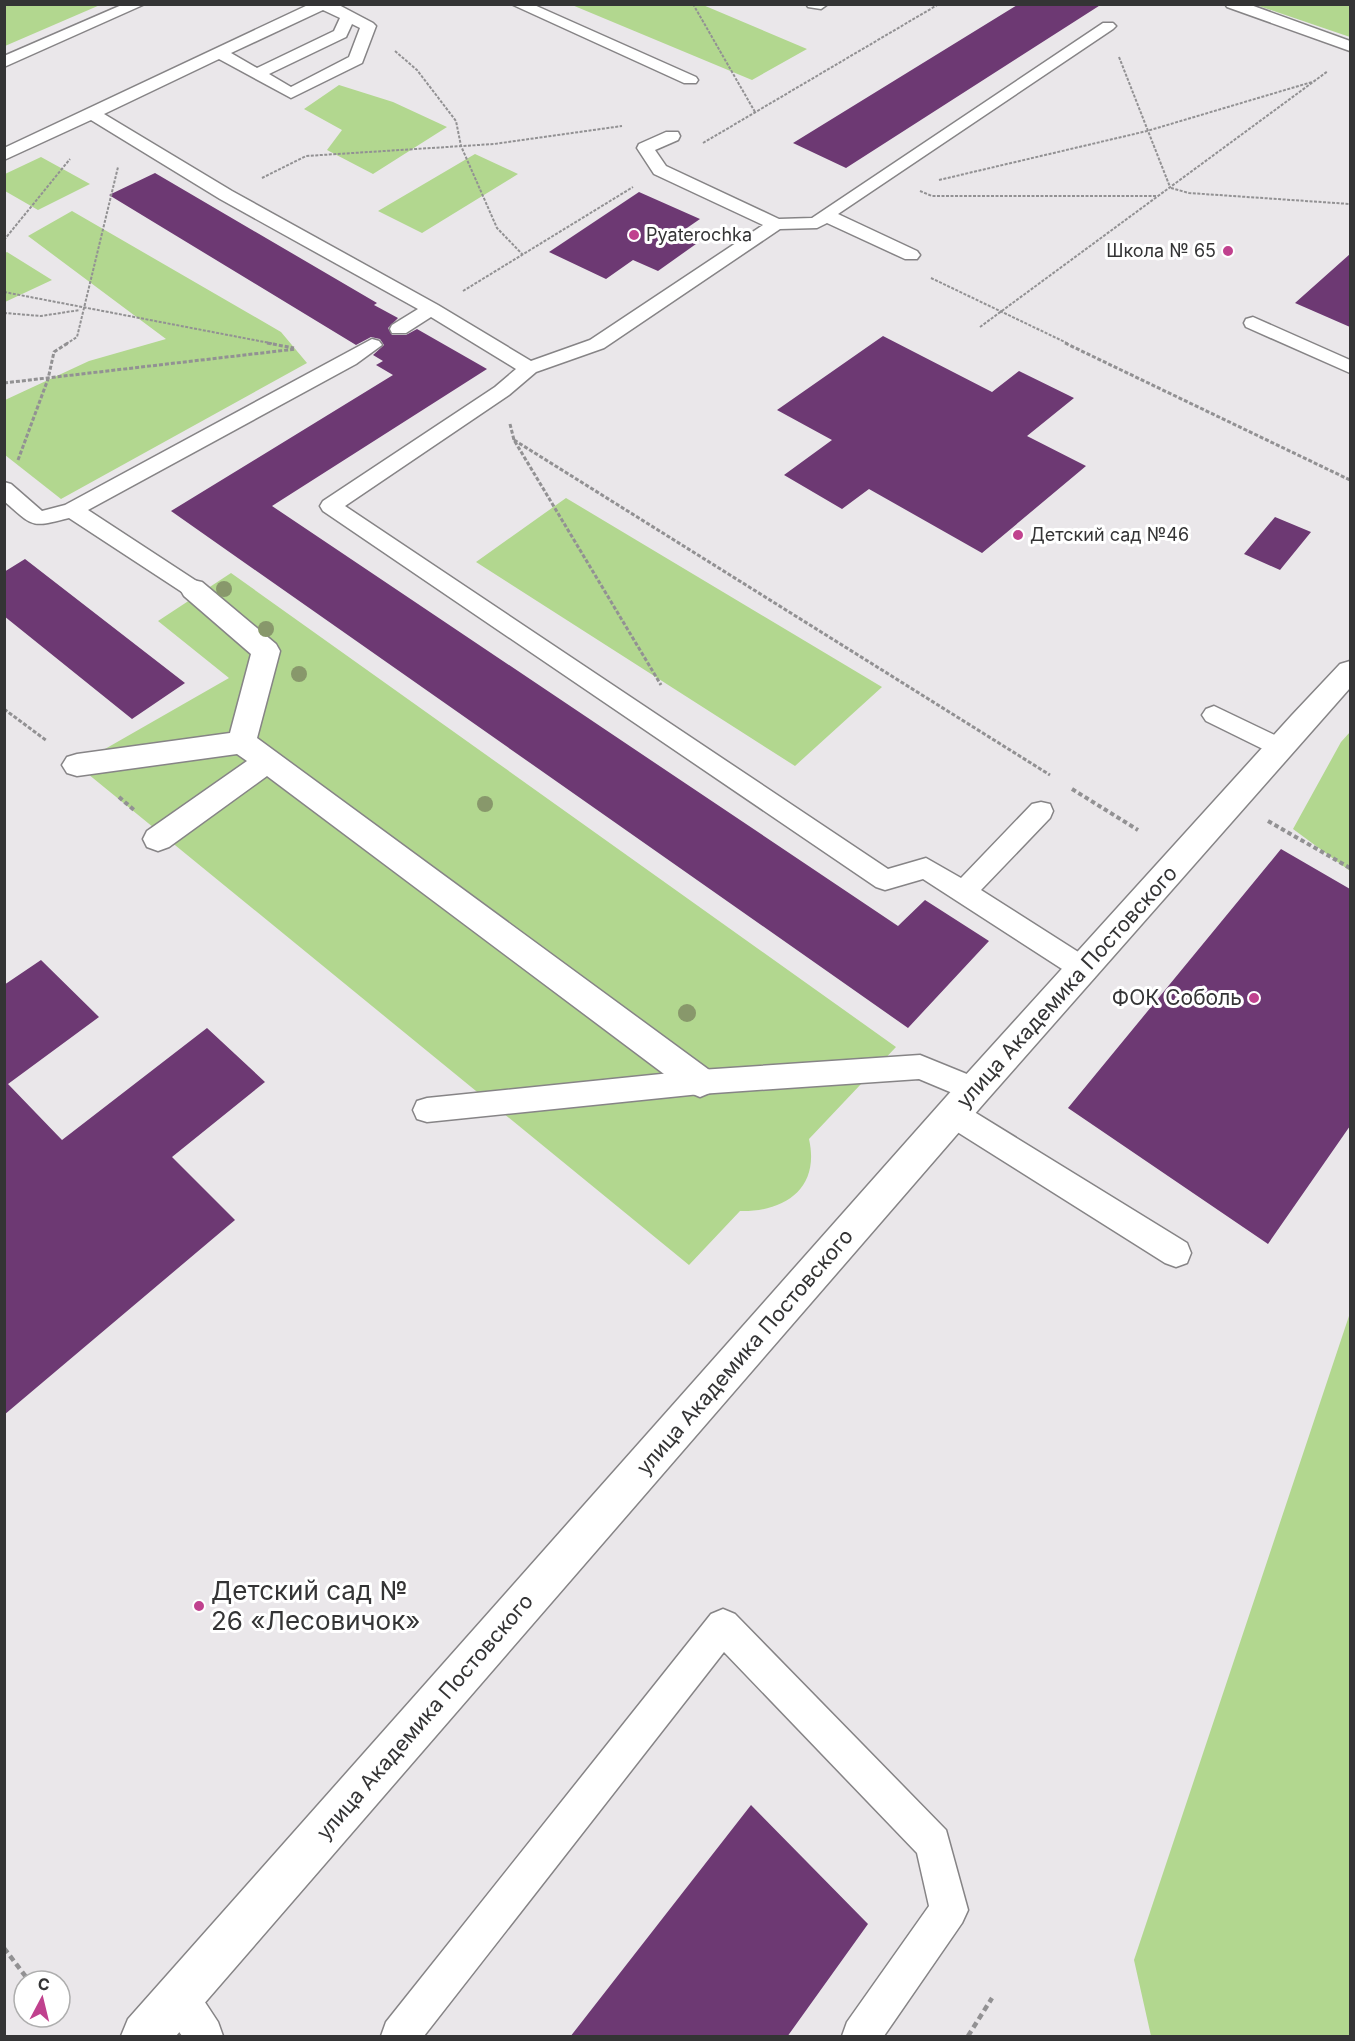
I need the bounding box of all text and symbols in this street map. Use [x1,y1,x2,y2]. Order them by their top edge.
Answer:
place label: Pyaterochka [646,224,752,245]
marker: Pyaterochka [627,228,641,242]
place label: Школа № 65 [1106,240,1216,261]
marker: Школа № 65 [1221,244,1235,258]
place label: Детский сад №46 [1030,524,1189,545]
marker: Детский сад №46 [1011,528,1025,542]
street label: улица Академика Постовского [951,860,1182,1113]
place label: ФОК Соболь [1112,985,1242,1010]
marker: ФОК Соболь [1247,991,1261,1005]
street label: улица Академика Постовского [631,1224,858,1480]
place label: Детский сад № 26 «Лесовичок» [211,1575,420,1636]
street label: улица Академика Постовского [311,1589,538,1845]
marker: Детский сад № 26 «Лесовичок» [192,1599,206,1613]
north arrow [12,1969,72,2029]
text: С [37,1973,51,1995]

